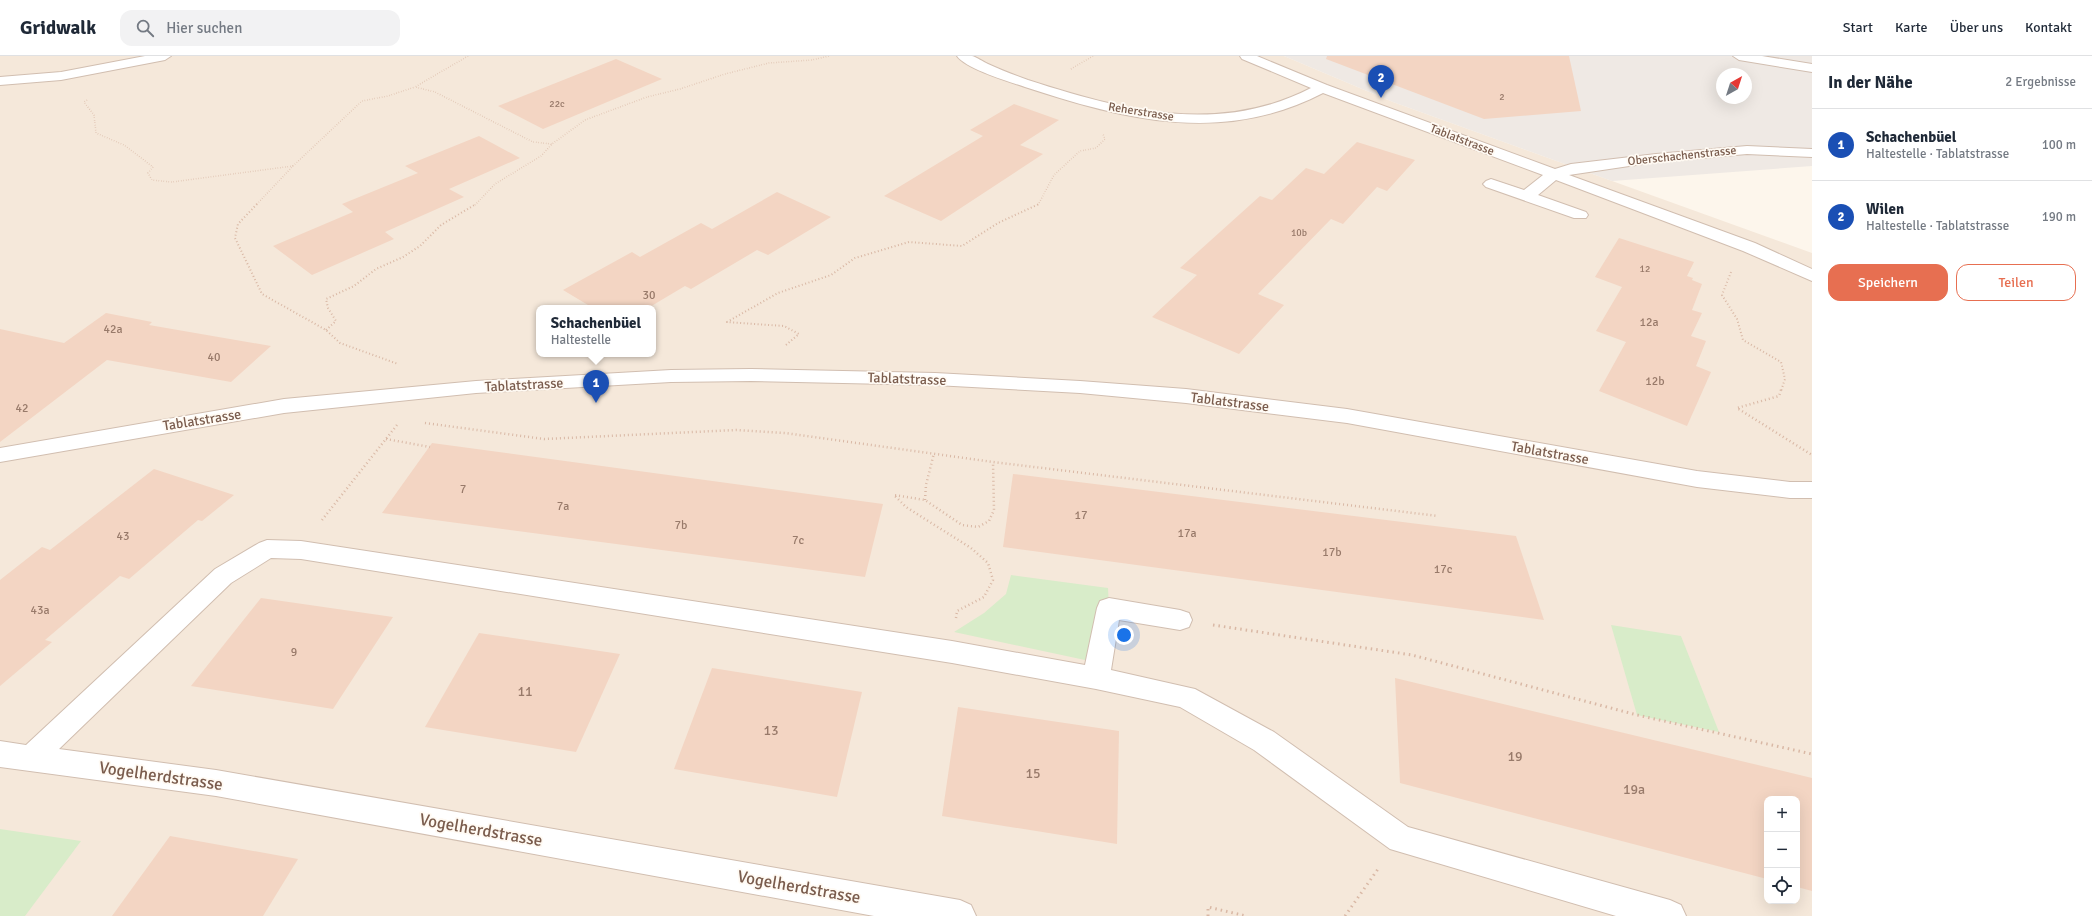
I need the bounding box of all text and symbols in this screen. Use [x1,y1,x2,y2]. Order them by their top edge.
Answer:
search box [120,10,400,46]
text: Gridwalk [20,16,96,40]
icon: search [134,17,156,39]
text: Hier suchen [166,19,242,37]
text: Start [1843,19,1873,36]
text: Karte [1895,19,1928,36]
text: Über uns [1950,19,2003,36]
text: Kontakt [2025,19,2072,36]
pin: 2 [1368,65,1394,98]
north arrow [1716,68,1752,104]
text: In der Nähe [1828,72,1913,93]
text: 2 Ergebnisse [2005,74,2076,90]
house number: 2 [1499,91,1505,103]
house number: 22c [549,98,565,110]
street label: Reherstrasse [1107,99,1175,125]
street label: Tablatstrasse [1428,121,1496,159]
text: Schachenbüel [1866,128,1957,146]
text: 1 [1837,137,1845,153]
text: 100 m [2042,137,2076,153]
street label: Oberschachenstrasse [1627,143,1737,169]
text: Haltestelle · Tablatstrasse [1866,146,2009,162]
text: Wilen [1866,200,1904,218]
text: 2 [1837,209,1845,225]
text: 190 m [2042,209,2076,225]
text: Haltestelle · Tablatstrasse [1866,218,2009,234]
house number: 10b [1291,227,1307,239]
house number: 12 [1640,263,1650,275]
button: Speichern [1828,264,1948,301]
button: Teilen [1956,264,2076,301]
house number: 30 [643,288,655,303]
popup [536,305,656,357]
text: Schachenbüel [551,314,641,332]
house number: 12a [1639,315,1659,330]
house number: 42a [103,322,123,337]
text: Haltestelle [551,332,611,348]
house number: 40 [208,350,220,365]
street label: Tablatstrasse [867,369,947,389]
pin: 1 [583,370,609,403]
street label: Tablatstrasse [484,374,564,396]
house number: 12b [1645,374,1665,389]
street label: Tablatstrasse [1190,389,1270,415]
house number: 42 [16,401,28,416]
street label: Tablatstrasse [162,405,242,435]
street label: Tablatstrasse [1510,438,1590,468]
house number: 7 [460,482,466,497]
house number: 7a [557,499,569,514]
house number: 17 [1075,508,1087,523]
house number: 7b [675,518,687,533]
house number: 17a [1177,526,1197,541]
house number: 43 [117,529,129,544]
house number: 7c [792,533,804,548]
house number: 17b [1322,545,1342,560]
house number: 17c [1434,562,1453,577]
house number: 43a [30,603,50,618]
your location [1114,625,1134,645]
house number: 9 [291,645,297,660]
house number: 11 [517,683,533,700]
house number: 13 [763,722,779,739]
house number: 19 [1507,748,1523,765]
street label: Vogelherdstrasse [98,757,224,795]
house number: 15 [1025,765,1041,782]
house number: 19a [1623,781,1645,798]
map controls [1764,796,1800,904]
button: + [1764,796,1800,832]
street label: Vogelherdstrasse [418,809,544,851]
button: − [1764,832,1800,868]
street label: Vogelherdstrasse [736,866,862,908]
button: locate [1764,868,1800,904]

